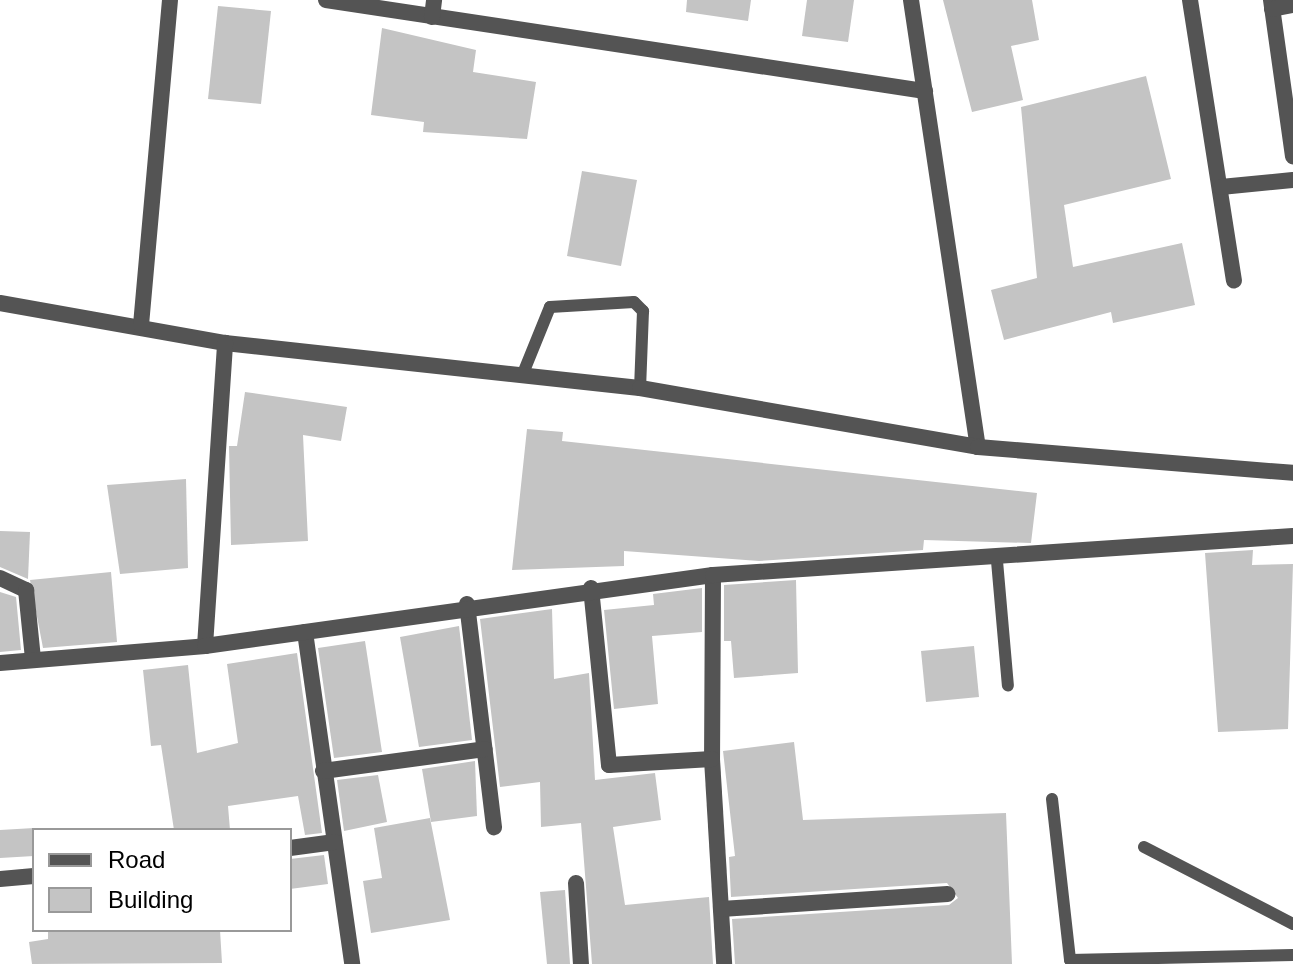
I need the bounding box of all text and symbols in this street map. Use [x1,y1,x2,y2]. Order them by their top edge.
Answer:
legend [32,828,292,932]
text: Road [108,846,165,873]
text: Building [108,886,193,913]

